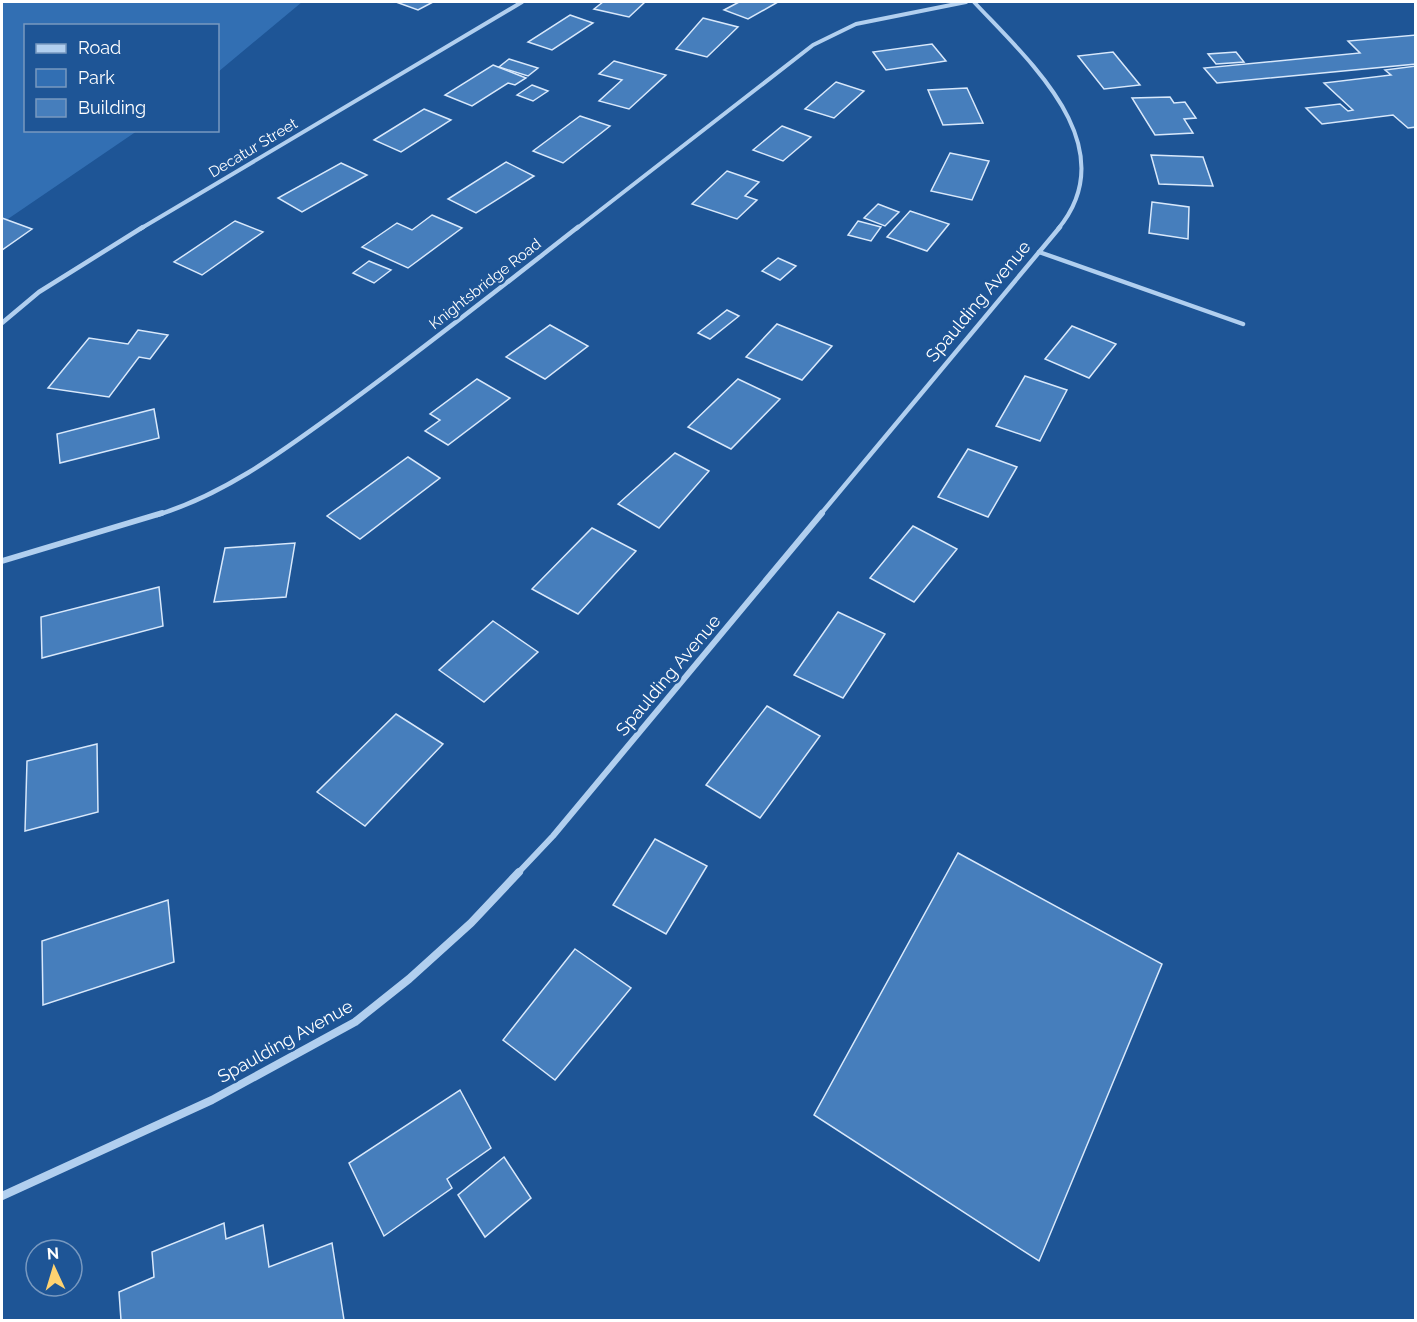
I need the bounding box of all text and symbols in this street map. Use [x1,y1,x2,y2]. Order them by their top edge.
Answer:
legend [24,24,219,132]
text: Road [78,37,121,58]
text: Park [78,67,115,88]
text: Building [78,97,146,118]
street label: Decatur Street [205,114,301,182]
street label: Knightsbridge Road [426,235,544,333]
street label: Spaulding Avenue [921,236,1035,366]
street label: Spaulding Avenue [611,610,725,740]
street label: Spaulding Avenue [214,995,357,1087]
north arrow [24,1238,84,1298]
text: N [46,1244,60,1263]

